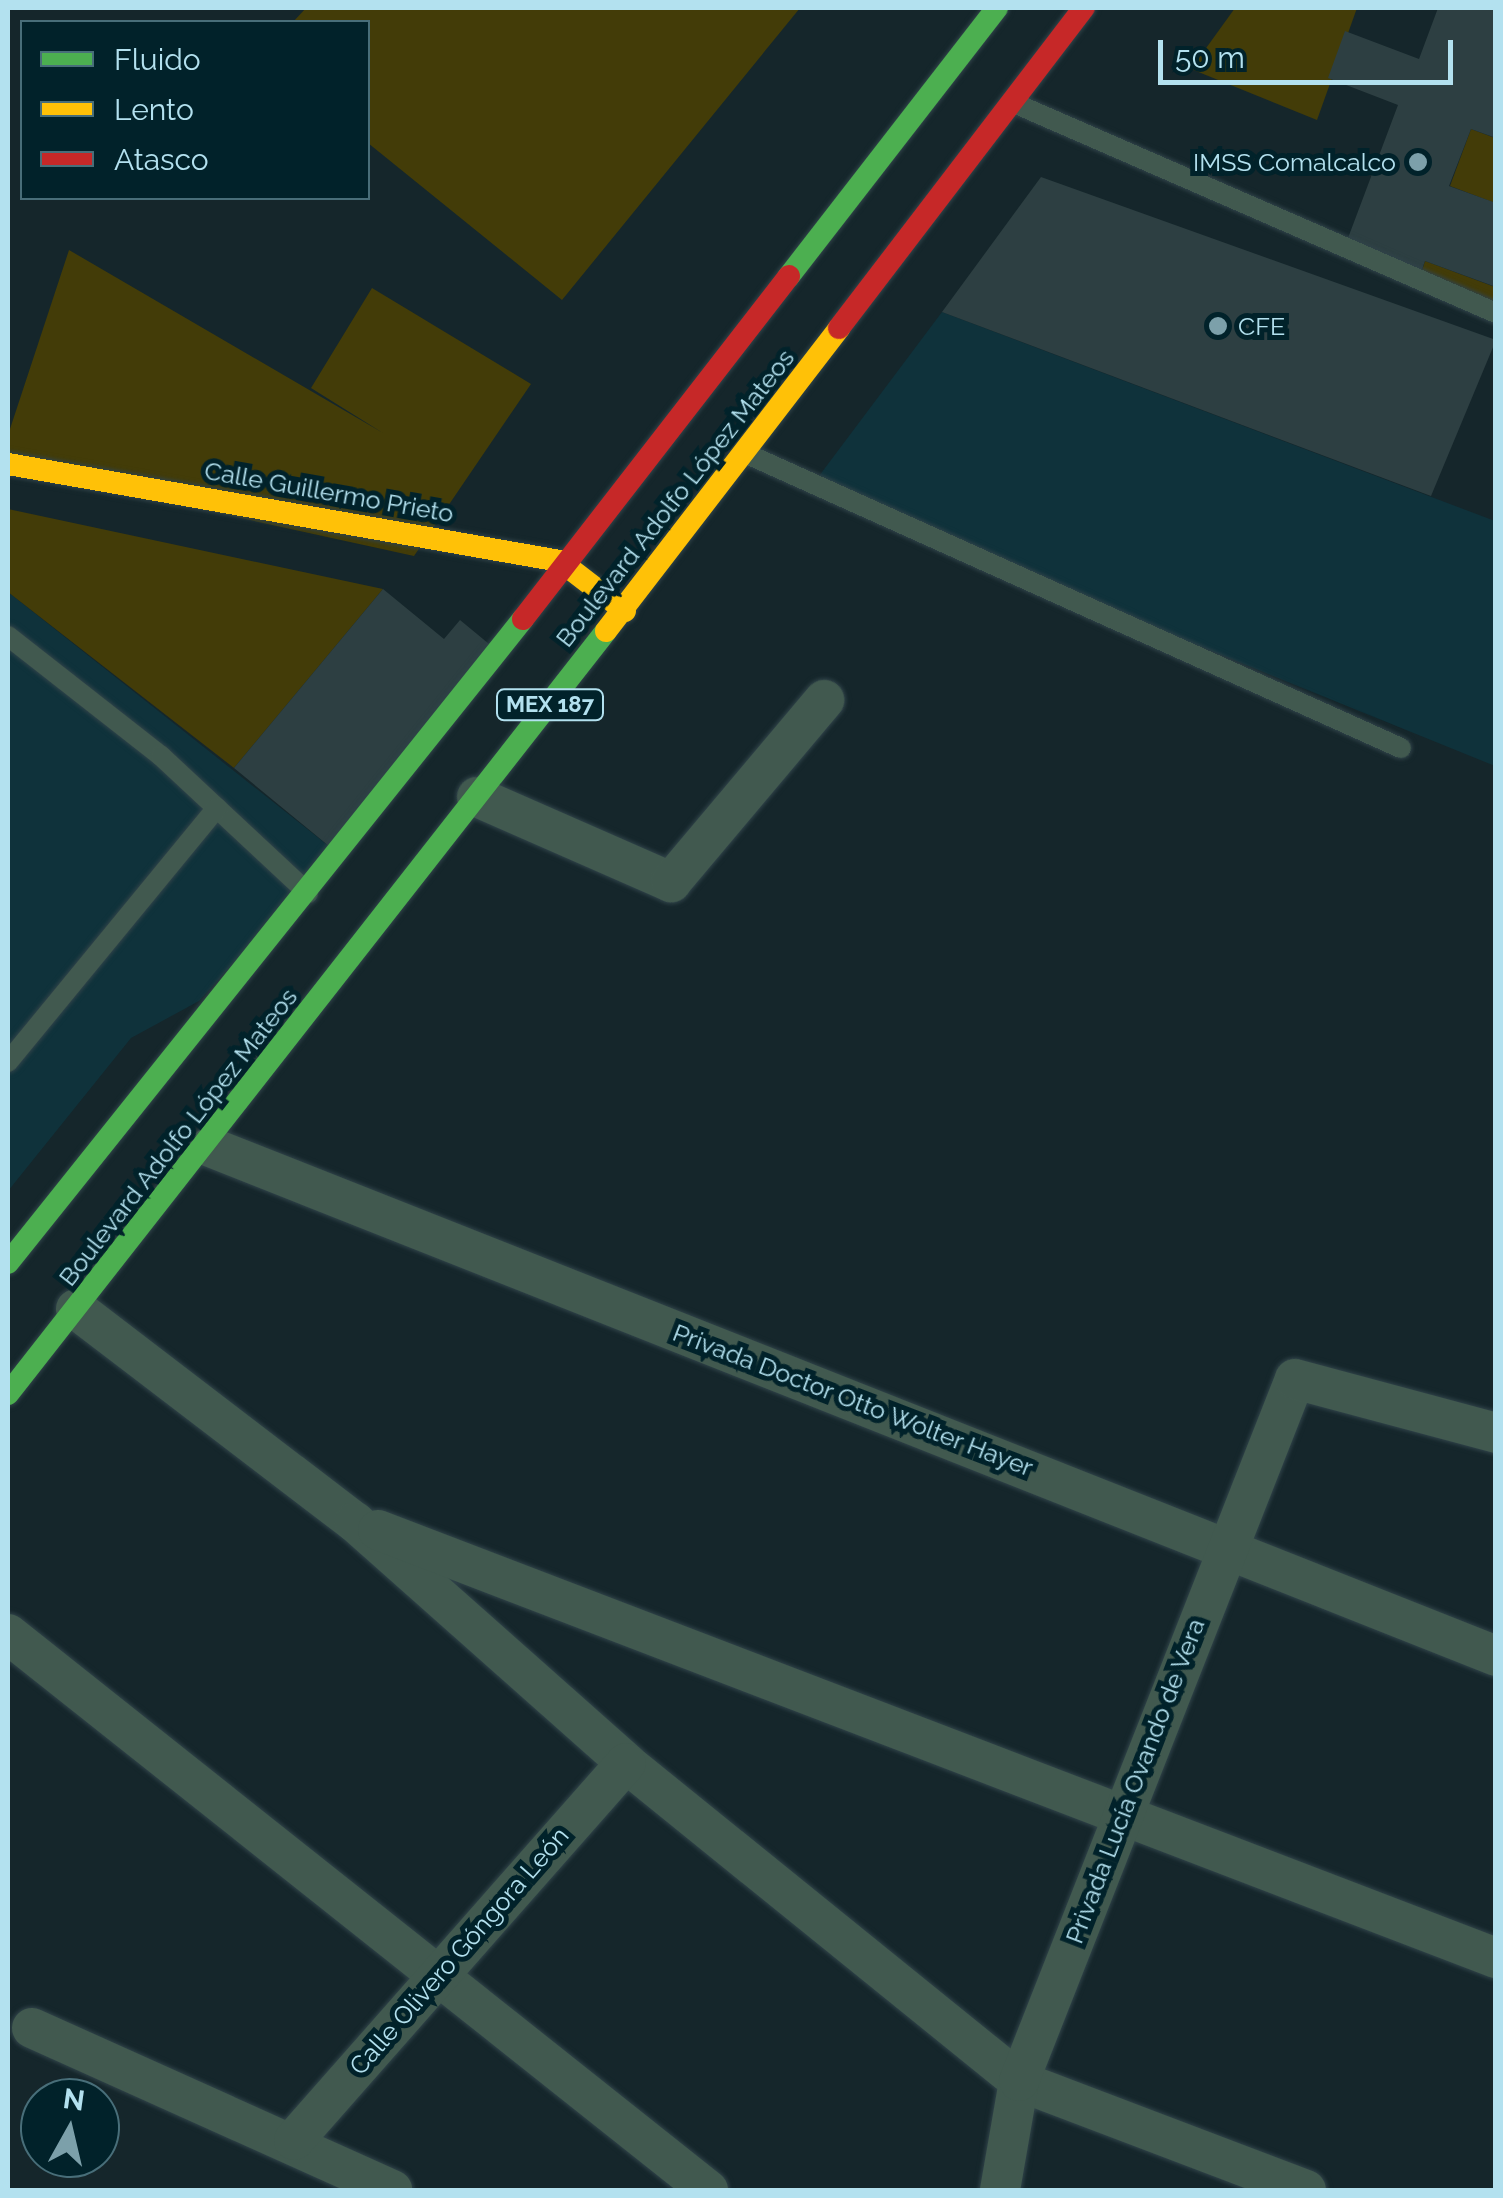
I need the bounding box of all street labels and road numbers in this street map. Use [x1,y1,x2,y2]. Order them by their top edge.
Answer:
street label: Boulevard Adolfo López Mateos [549,343,801,653]
street label: Calle Guillermo Prieto [202,455,456,529]
road number: MEX 187 [495,688,605,722]
street label: Boulevard Adolfo López Mateos [52,982,304,1292]
street label: Privada Doctor Otto Wolter Hayer [668,1317,1038,1483]
street label: Privada Lucía Ovando de Vera [1059,1614,1211,1948]
street label: Calle Olivero Góngora León [343,1821,575,2081]

